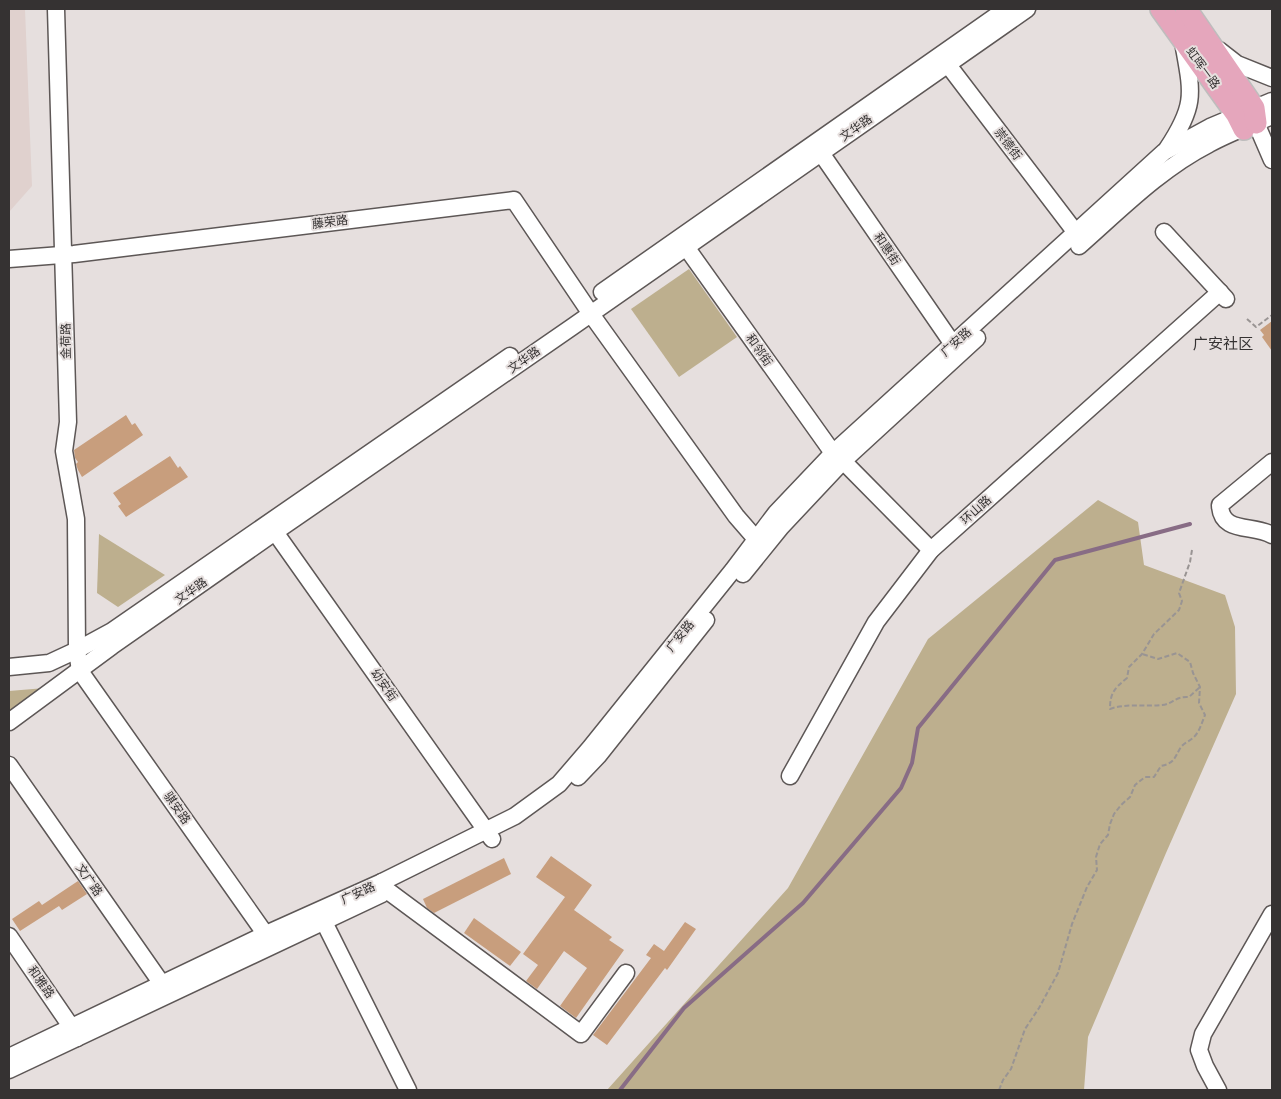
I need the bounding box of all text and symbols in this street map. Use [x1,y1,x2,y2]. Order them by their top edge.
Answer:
street label: 虹晖一路 [1183,44,1223,92]
street label: 文华路 [837,112,875,144]
street label: 崇德街 [992,125,1024,163]
street label: 藤荣路 [311,213,349,231]
street label: 和惠街 [871,230,903,268]
street label: 金荷路 [59,323,73,359]
street label: 广安路 [938,325,974,359]
street label: 和邻街 [743,331,775,369]
district label: 广安社区 [1193,335,1253,353]
street label: 文华路 [505,344,543,376]
street label: 环山路 [958,493,994,527]
street label: 文华路 [172,575,210,607]
street label: 广安路 [663,618,697,654]
street label: 幼安街 [368,666,400,704]
street label: 骐安路 [161,789,193,827]
street label: 文广路 [73,861,105,899]
street label: 广安路 [339,879,377,907]
street label: 和雅路 [25,963,57,1001]

